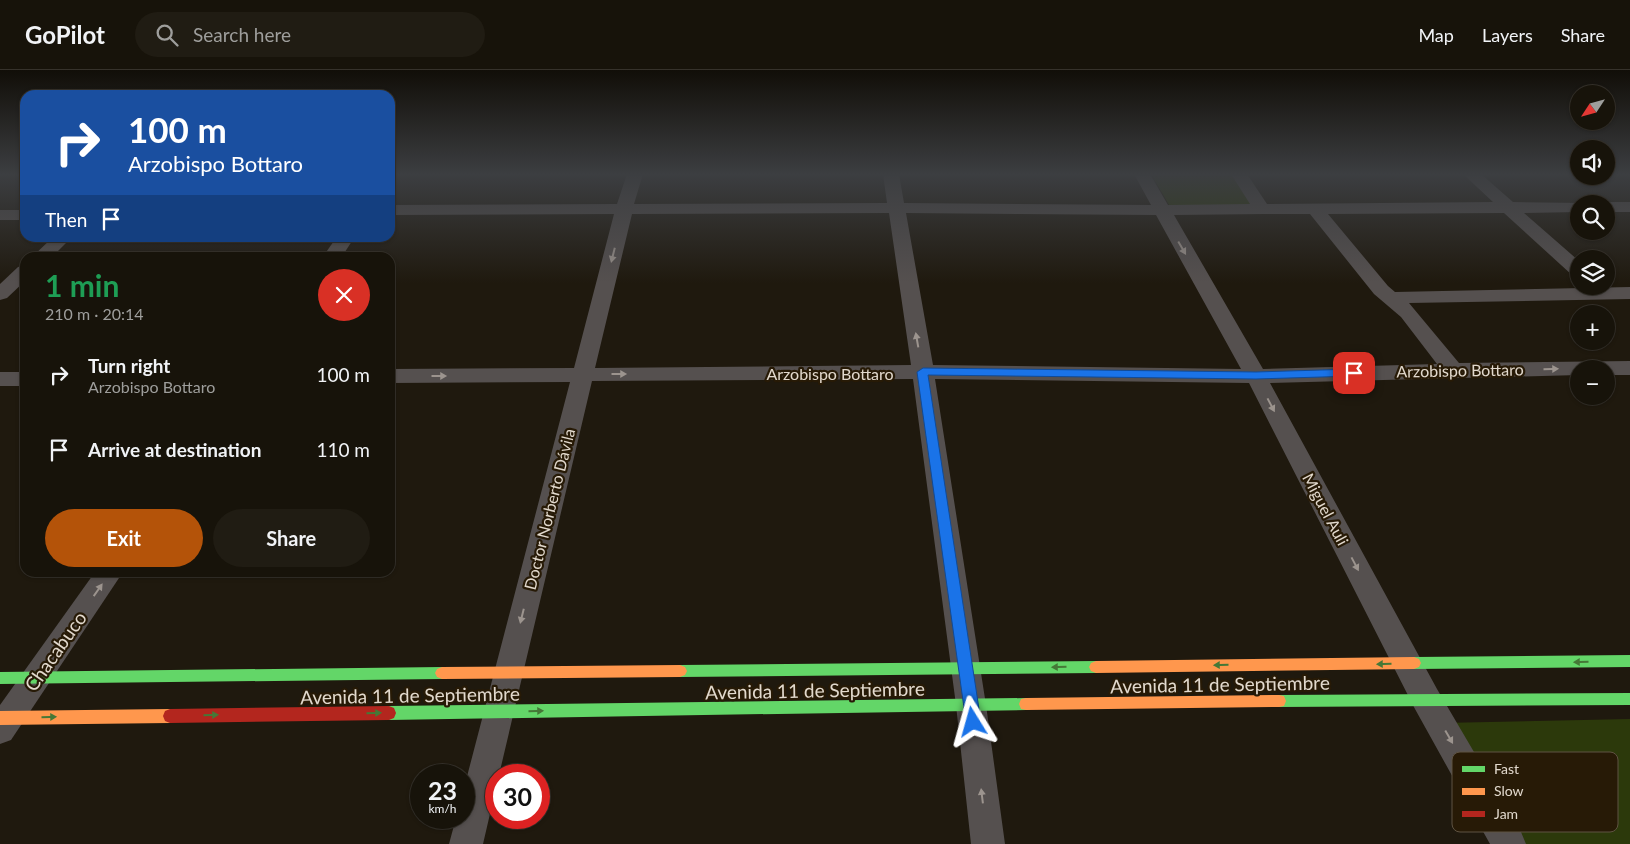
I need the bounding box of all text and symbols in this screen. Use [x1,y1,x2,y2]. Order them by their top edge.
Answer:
search box [135,12,485,57]
text: GoPilot [25,20,105,49]
icon: search [153,21,181,49]
text: Search here [193,23,291,46]
text: Map [1418,24,1454,46]
text: Layers [1482,24,1533,46]
text: Share [1561,24,1605,46]
north arrow [1570,85,1615,130]
map controls [1570,85,1615,405]
text: 100 m [128,108,227,150]
icon: right [45,110,110,175]
button: sound [1570,140,1615,185]
text: Arzobispo Bottaro [128,150,303,177]
button: search [1570,195,1615,240]
icon: arrive [97,205,125,233]
text: Then [45,208,87,231]
one-way arrow [1178,241,1187,255]
one-way arrow [609,248,617,263]
button: layers [1570,250,1615,295]
text: 1 min [45,267,119,303]
button: close [318,269,370,321]
text: 210 m · 20:14 [45,304,144,323]
button: + [1570,305,1615,350]
one-way arrow [913,332,921,348]
pin [1333,352,1375,394]
text: Turn right [88,354,170,377]
icon: arrive [1340,359,1368,387]
street label: Arzobispo Bottaro [1396,359,1524,381]
button: − [1570,360,1615,405]
icon: right [45,361,73,389]
text: 100 m [316,363,370,386]
street label: Arzobispo Bottaro [766,364,894,383]
one-way arrow [1543,364,1559,372]
one-way arrow [611,370,627,378]
one-way arrow [431,372,447,380]
text: Arzobispo Bottaro [88,377,215,396]
one-way arrow [1267,397,1275,412]
street label: Doctor Norberto Dávila [520,426,578,592]
icon: arrive [45,436,73,464]
text: Arrive at destination [88,438,261,461]
text: 110 m [316,438,370,461]
street label: Miguel Auli [1299,470,1353,548]
button: Exit [45,509,203,567]
button: Share [213,509,370,567]
one-way arrow [1351,557,1359,571]
one-way arrow [93,583,103,597]
street label: Chacabuco [19,607,91,695]
one-way arrow [518,609,526,624]
one-way arrow [1573,658,1589,666]
one-way arrow [1376,660,1392,668]
one-way arrow [1213,661,1229,669]
one-way arrow [1051,663,1067,671]
street label: Avenida 11 de Septiembre [1110,671,1330,697]
street label: Avenida 11 de Septiembre [705,677,925,703]
street label: Avenida 11 de Septiembre [300,682,520,708]
position arrow [946,695,998,747]
one-way arrow [528,707,544,715]
one-way arrow [366,709,382,717]
one-way arrow [203,711,219,719]
one-way arrow [41,713,57,721]
one-way arrow [1445,730,1453,745]
legend [1452,752,1618,832]
text: Fast [1494,760,1519,777]
speed limit sign: 30 [485,764,550,829]
text: 23 [428,775,457,805]
text: Slow [1494,782,1524,799]
one-way arrow [978,787,986,803]
text: km/h [428,801,457,816]
text: Jam [1494,805,1518,822]

